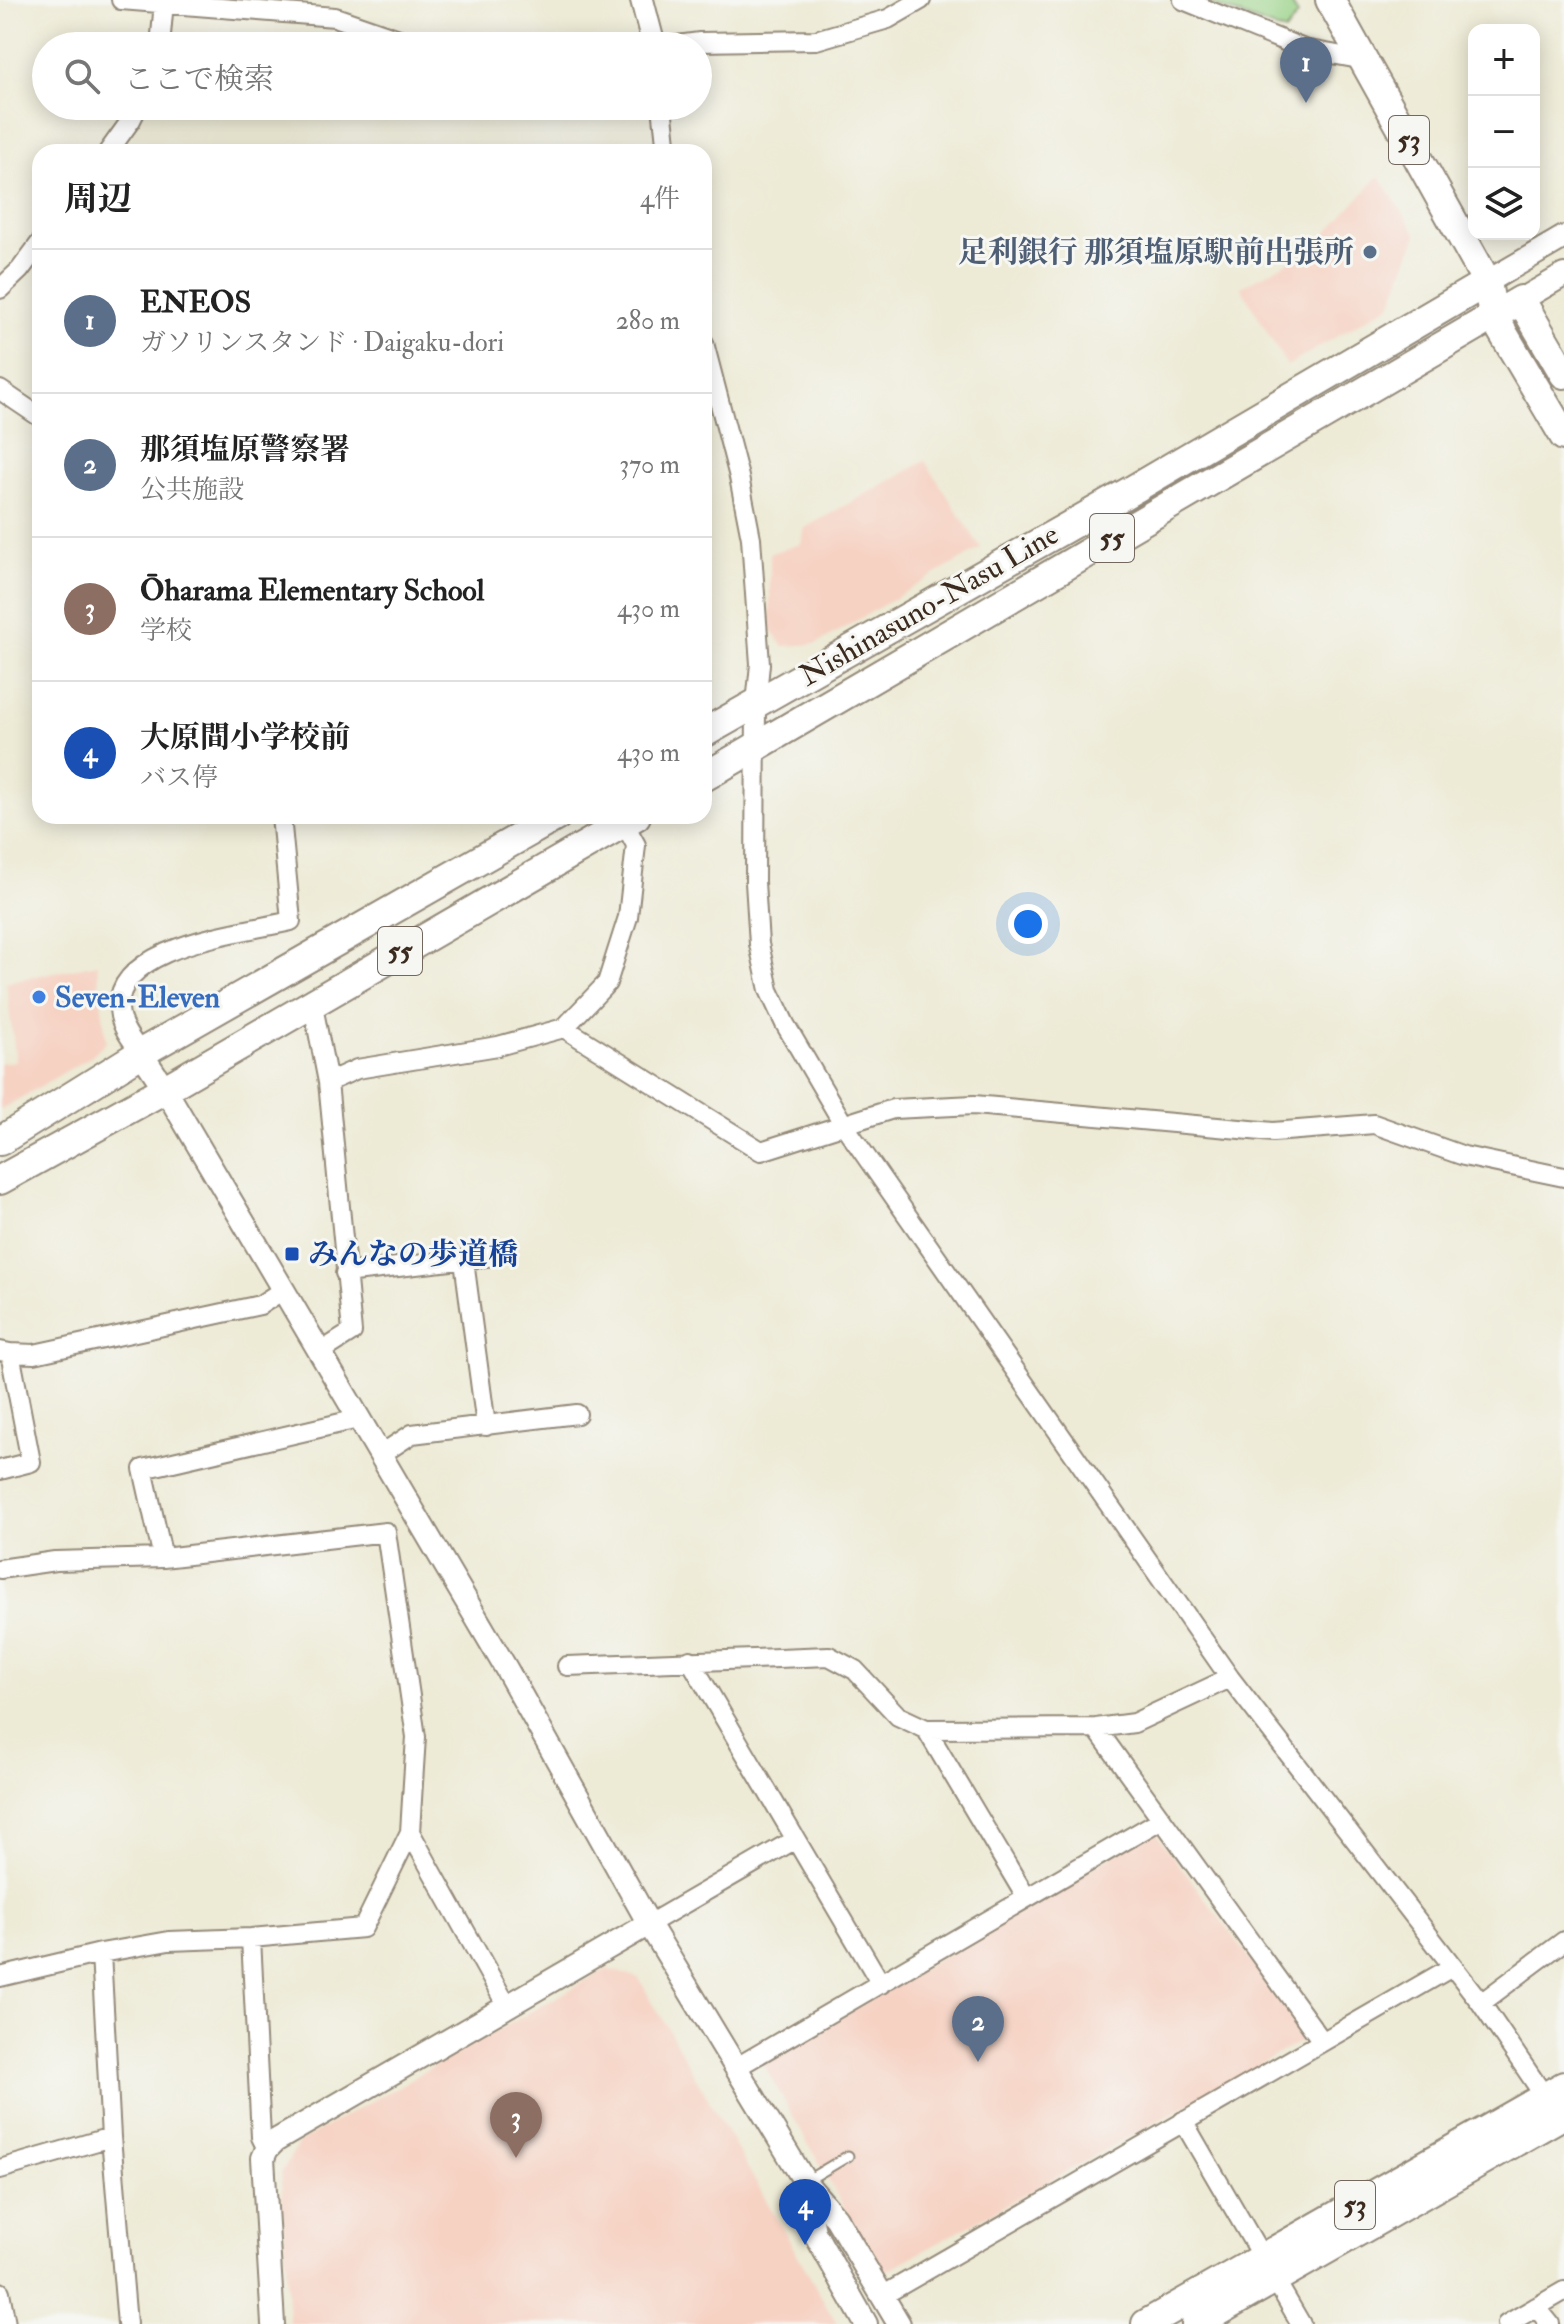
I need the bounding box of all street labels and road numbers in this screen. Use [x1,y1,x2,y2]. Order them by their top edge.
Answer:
road number: 53 [1389,116,1429,164]
road number: 55 [1090,514,1134,562]
street label: Nishinasuno-Nasu Line [793,516,1065,694]
road number: 55 [378,927,422,975]
road number: 53 [1335,2181,1375,2229]

